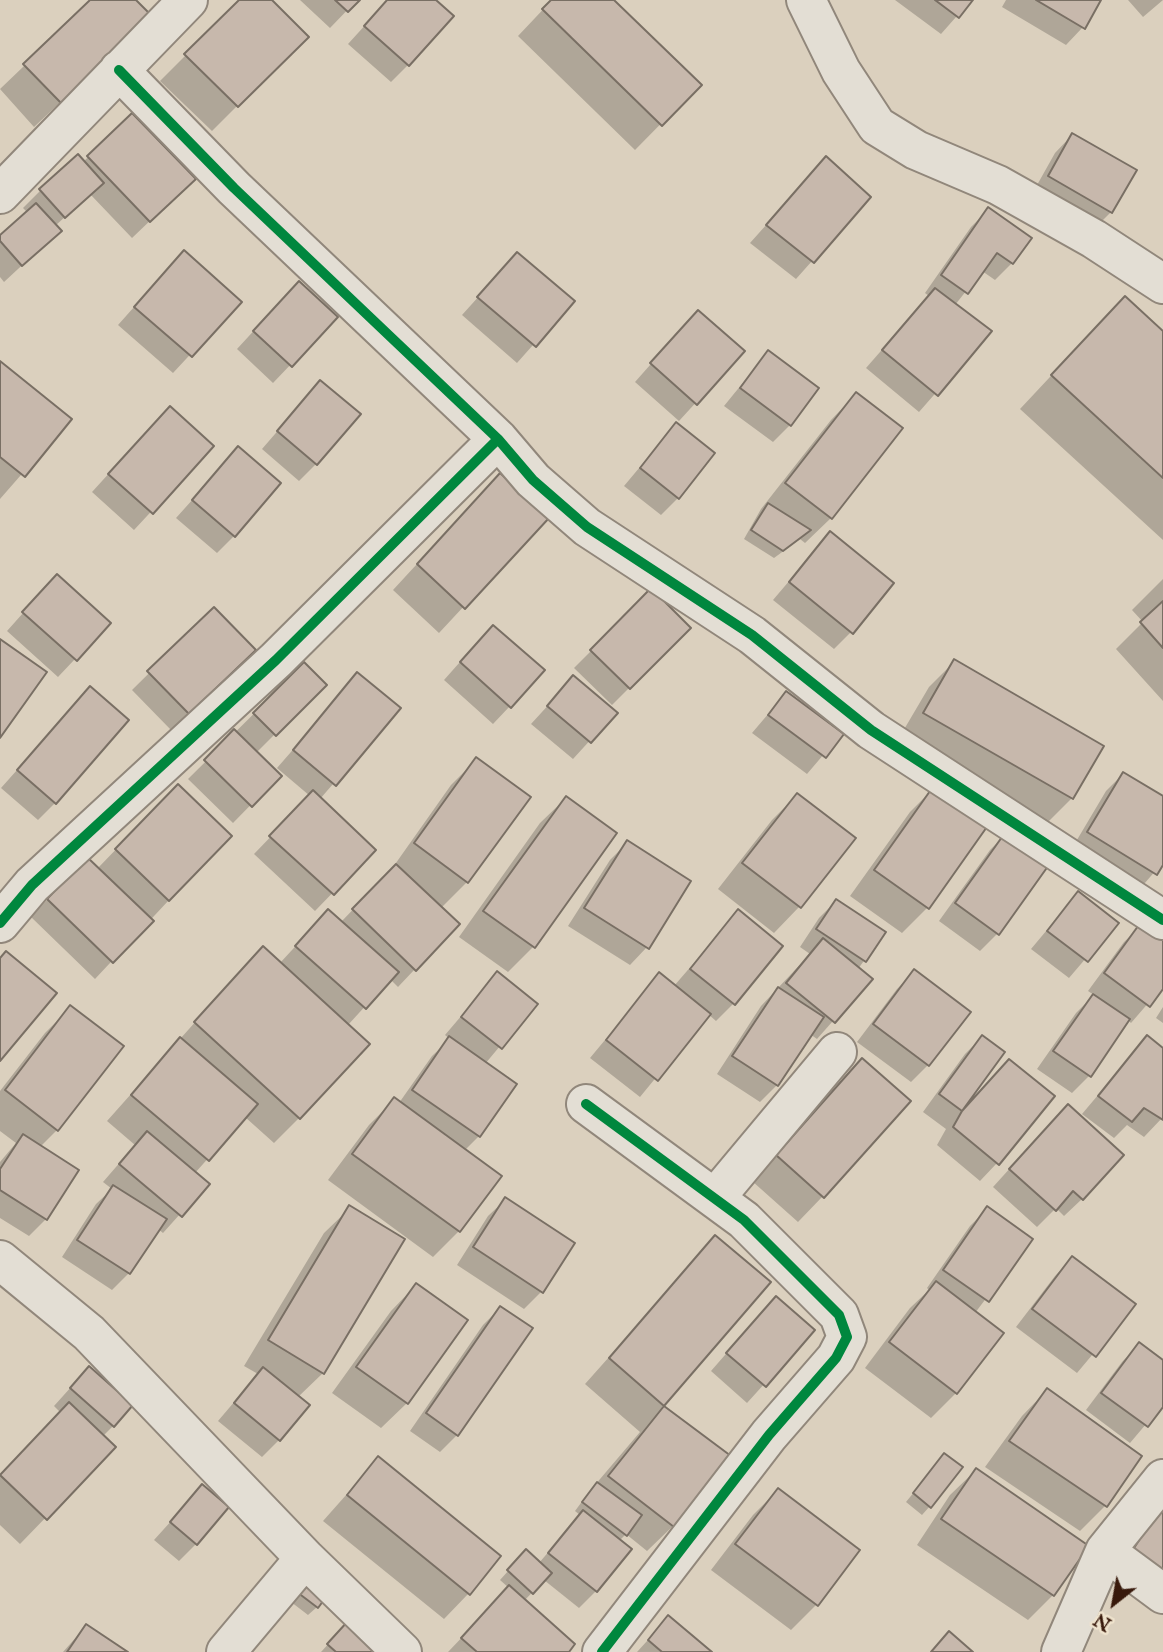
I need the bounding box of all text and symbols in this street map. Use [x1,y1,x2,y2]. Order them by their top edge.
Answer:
north arrow [1079,1568,1149,1638]
text: N [1090,1606,1116,1636]

